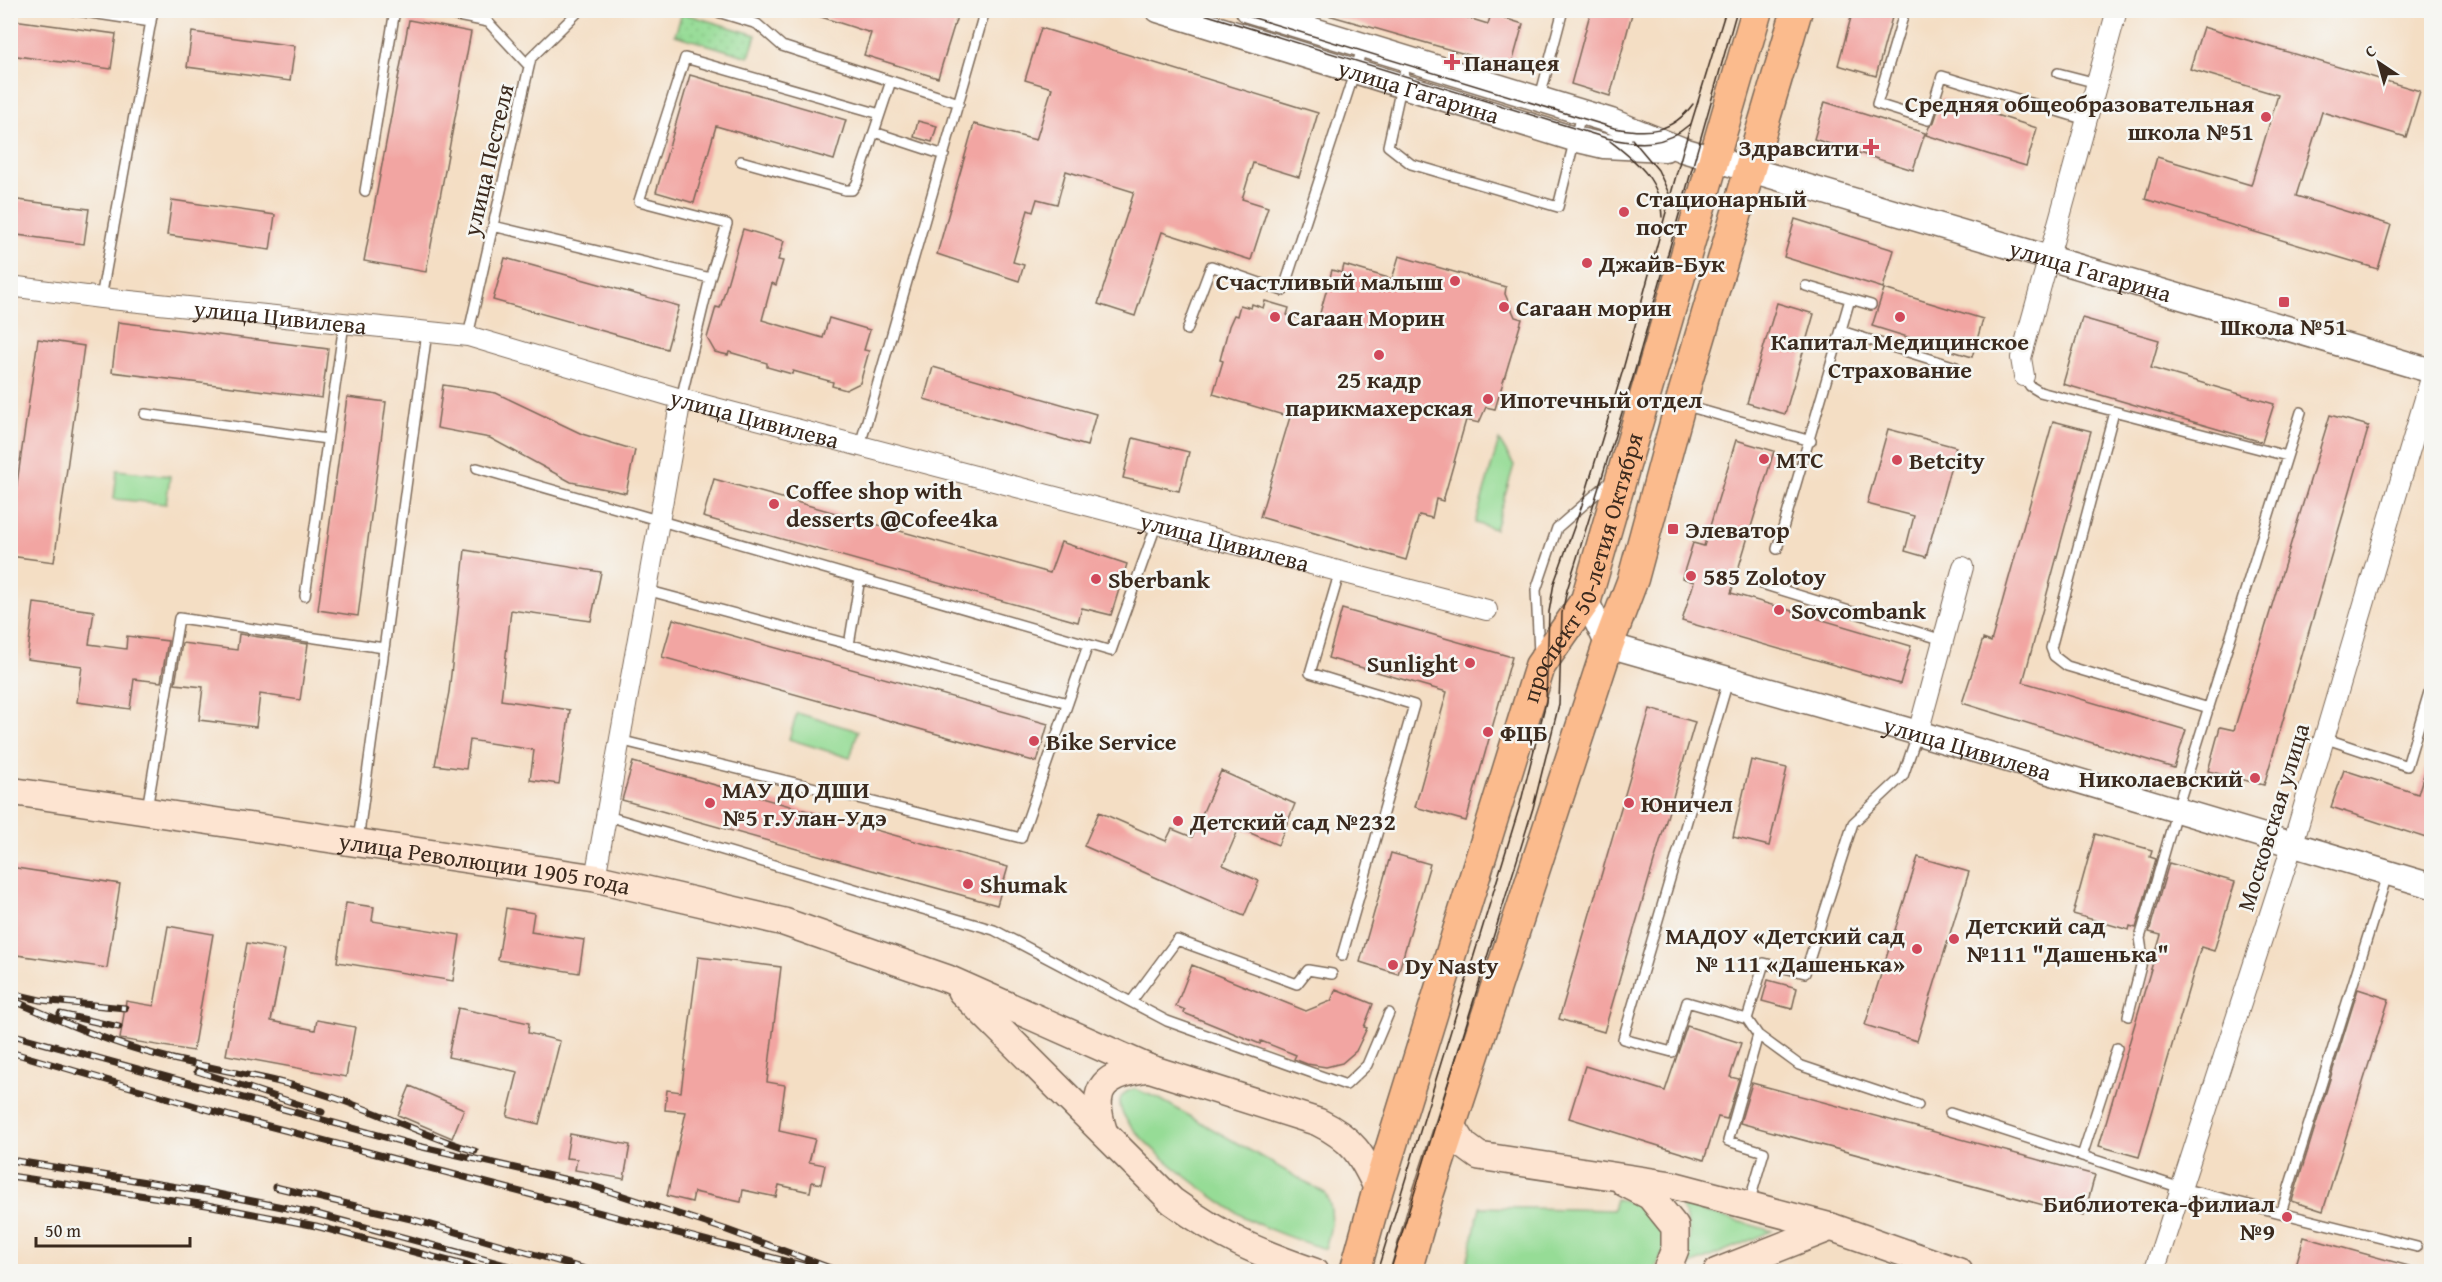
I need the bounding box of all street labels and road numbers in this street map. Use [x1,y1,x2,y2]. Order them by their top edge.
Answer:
street label: улица Гагарина [1333,49,1504,133]
street label: улица Пестеля [453,80,523,241]
street label: улица Гагарина [2004,229,2176,311]
street label: улица Цивилева [191,290,369,343]
street label: улица Цивилева [665,379,844,457]
street label: проспект 50-летия Октября [1512,429,1651,707]
street label: улица Цивилева [1135,502,1314,580]
street label: улица Цивилева [1878,706,2056,789]
street label: Московская улица [2228,718,2318,915]
street label: улица Революции 1905 года [335,822,635,903]

